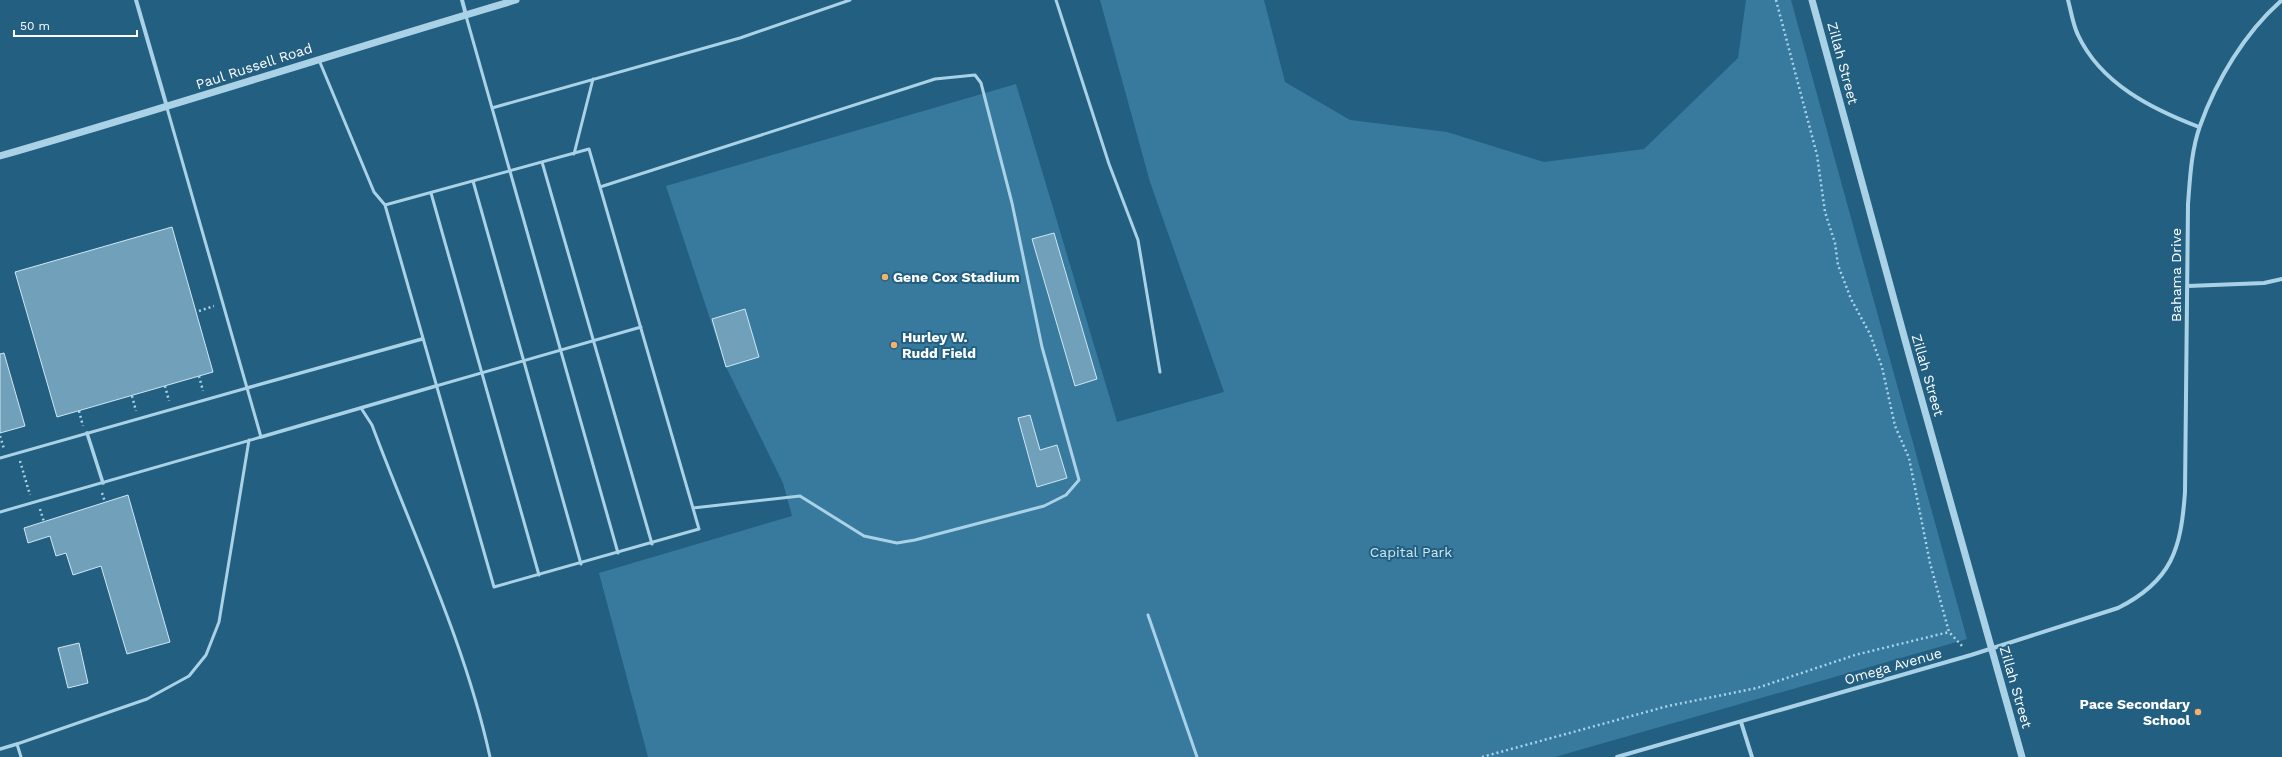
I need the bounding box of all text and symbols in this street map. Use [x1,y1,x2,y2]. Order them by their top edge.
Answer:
scale bar [14,12,137,38]
text: 50 m [20,19,50,33]
street label: Zillah Street [1824,20,1862,106]
street label: Paul Russell Road [194,40,314,92]
street label: Bahama Drive [2168,228,2184,322]
place label: Gene Cox Stadium [893,269,1020,285]
marker: Gene Cox Stadium [880,272,890,282]
place label: Hurley W. Rudd Field [902,329,976,361]
street label: Zillah Street [1909,332,1947,418]
marker: Hurley W. Rudd Field [889,340,899,350]
park label: Capital Park [1370,544,1452,560]
street label: Omega Avenue [1842,644,1944,688]
street label: Zillah Street [1997,644,2035,730]
place label: Pace Secondary School [2080,696,2190,728]
marker: Pace Secondary School [2193,707,2203,717]

